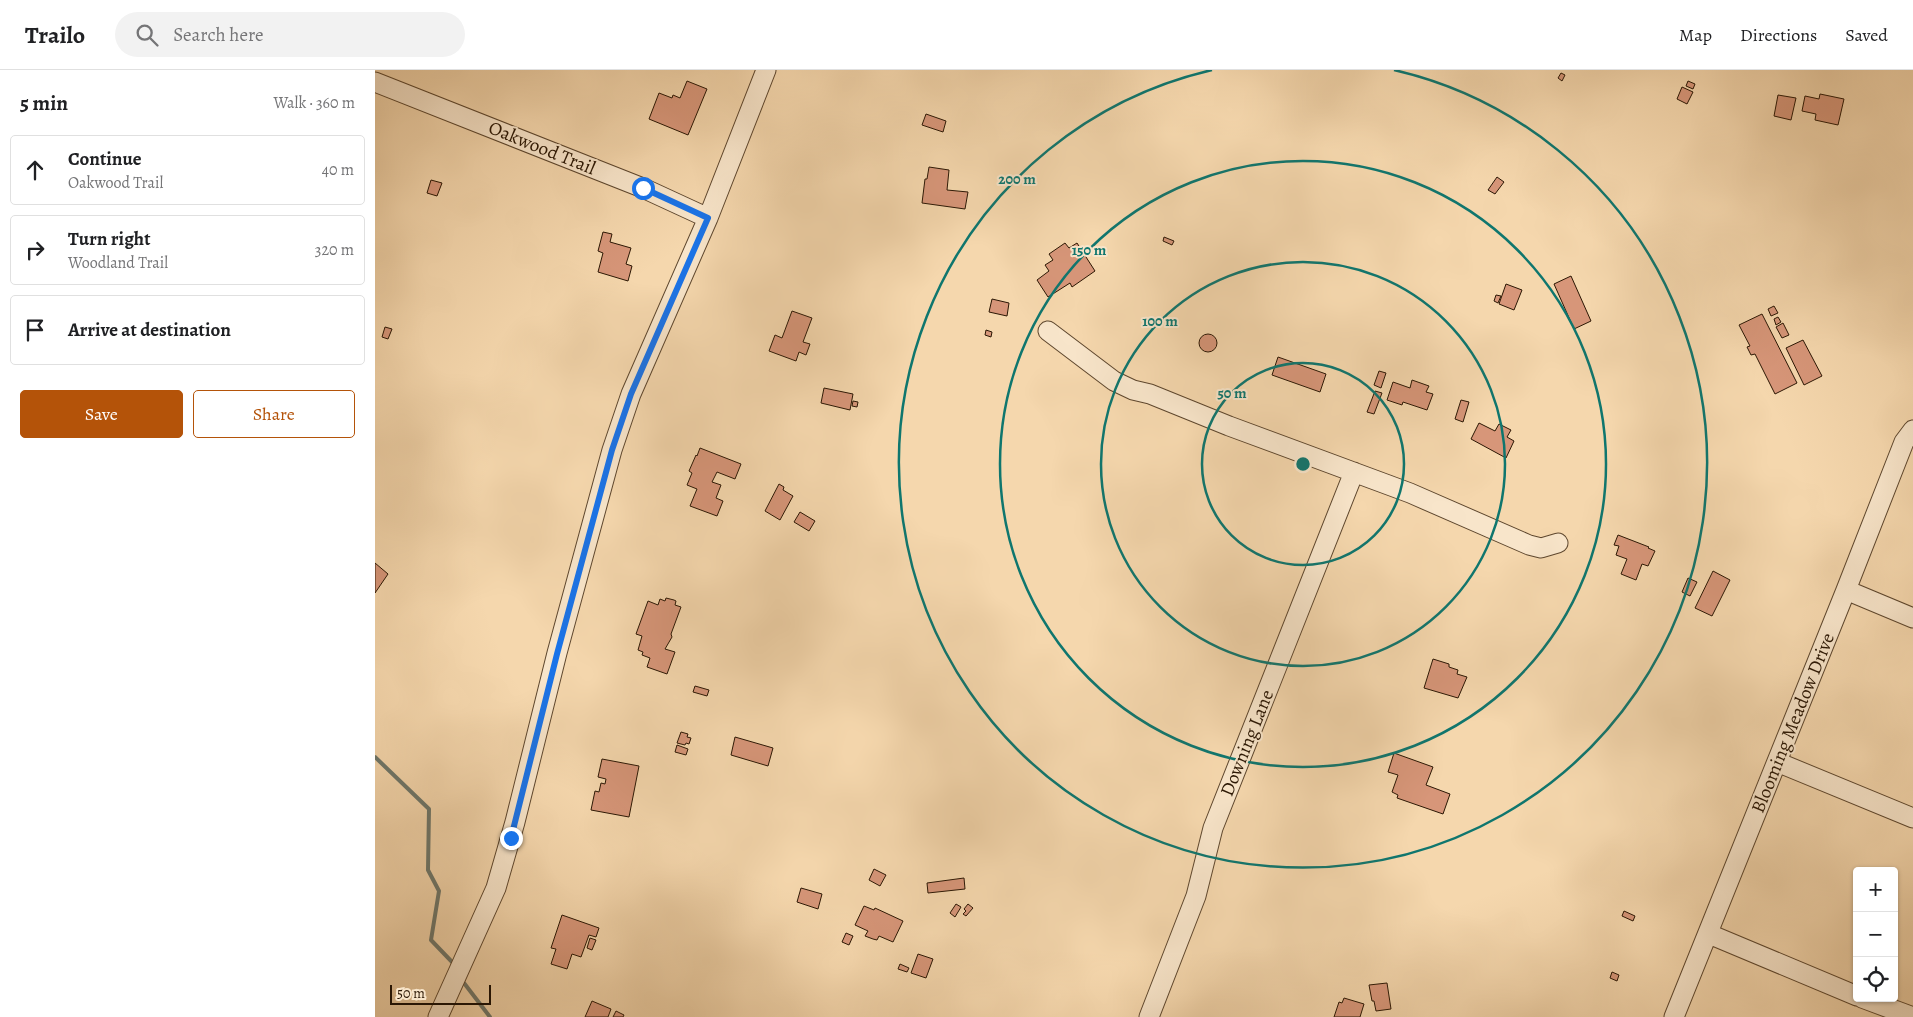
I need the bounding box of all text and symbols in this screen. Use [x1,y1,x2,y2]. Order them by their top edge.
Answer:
search box [115,12,465,57]
text: Trailo [25,19,85,51]
icon: search [133,21,161,49]
text: Search here [173,22,264,48]
text: Map [1679,23,1712,47]
text: Directions [1740,23,1817,47]
text: Saved [1845,23,1888,47]
text: 5 min [20,89,68,117]
text: Walk · 360 m [273,92,355,114]
street label: Oakwood Trail [485,115,600,181]
text: Continue [68,146,142,172]
icon: ahead [21,156,49,184]
text: 40 m [322,159,354,181]
text: 200 m [998,169,1036,189]
text: Oakwood Trail [68,172,163,194]
route start [632,177,655,200]
text: Turn right [68,226,150,252]
icon: right [21,236,49,264]
text: 320 m [315,239,354,261]
text: 150 m [1072,240,1107,260]
text: Woodland Trail [68,252,168,274]
text: 100 m [1142,311,1178,331]
icon: arrive [21,316,49,344]
text: Arrive at destination [68,317,231,343]
text: 50 m [1217,383,1247,403]
button: Save [20,390,183,438]
button: Share [193,390,355,438]
centre of rings [1294,455,1312,473]
street label: Blooming Meadow Drive [1745,629,1841,817]
street label: Downing Lane [1214,686,1280,800]
route end [500,827,523,850]
map controls [1853,867,1898,1002]
button: + [1853,867,1898,912]
button: − [1853,912,1898,957]
button: locate [1853,957,1898,1002]
scale bar [390,982,491,1005]
text: 50 m [397,984,425,1003]

